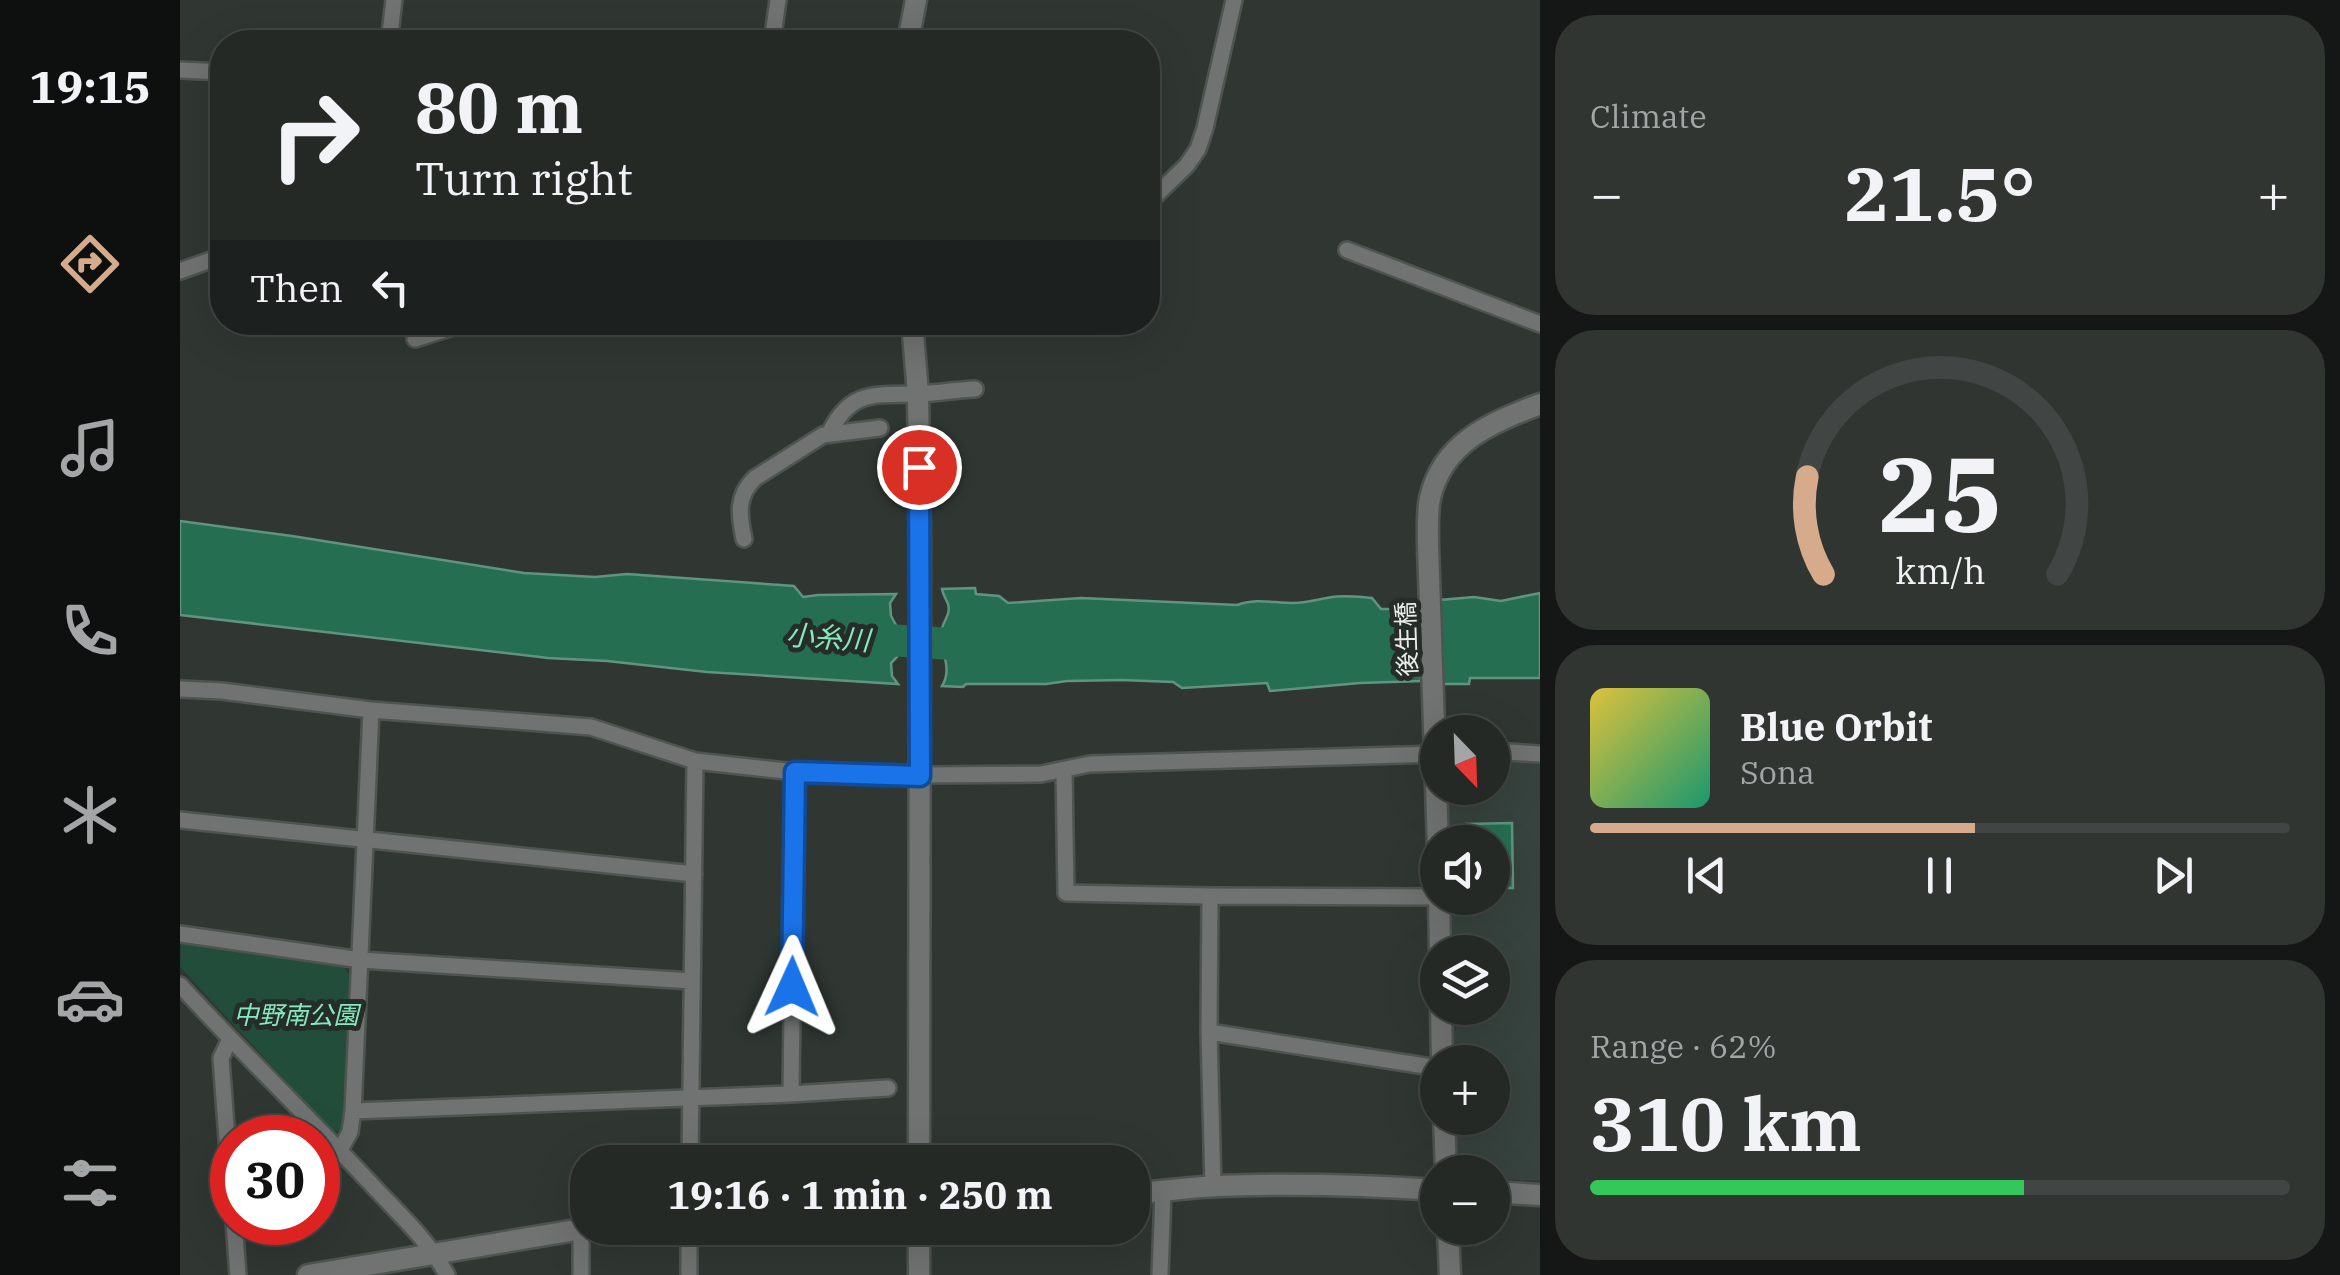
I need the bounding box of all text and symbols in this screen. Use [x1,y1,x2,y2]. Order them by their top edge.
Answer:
text: 19:15 [29,57,151,115]
text: 80 m [415,61,583,152]
icon: right [250,70,380,200]
text: Climate [1590,95,1707,137]
text: 21.5° [1844,144,2036,242]
text: Turn right [415,149,633,207]
text: − [1590,158,1623,229]
text: + [2257,158,2290,229]
icon: directions [55,229,125,299]
icon: left [363,260,418,315]
text: Then [250,263,343,312]
icon: music [55,413,125,483]
pin [877,425,962,510]
text: 25 [1878,425,2002,561]
icon: arrive [892,440,947,495]
text: km/h [1895,547,1985,594]
icon: phone [55,596,125,666]
street label: 後生橋 [1388,601,1424,677]
water label: 小糸川 [785,616,874,659]
text: Blue Orbit [1740,702,1932,751]
north arrow [1420,715,1510,805]
map controls [1420,715,1510,1245]
text: Sona [1740,751,1815,793]
icon: climate [55,780,125,850]
button: sound [1420,825,1510,915]
icon: previous [1679,848,1734,903]
icon: pause [1912,848,1967,903]
icon: next [2146,848,2201,903]
position arrow [740,935,844,1039]
button: layers [1420,935,1510,1025]
icon: car [55,964,125,1034]
park label: 中野南公園 [233,998,361,1031]
text: Range · 62% [1590,1025,1777,1067]
button: + [1420,1045,1510,1135]
text: 310 km [1590,1074,1862,1172]
speed limit sign: 30 [210,1115,340,1245]
icon: filters [55,1148,125,1218]
button: − [1420,1155,1510,1245]
text: 19:16 · 1 min · 250 m [667,1170,1053,1219]

